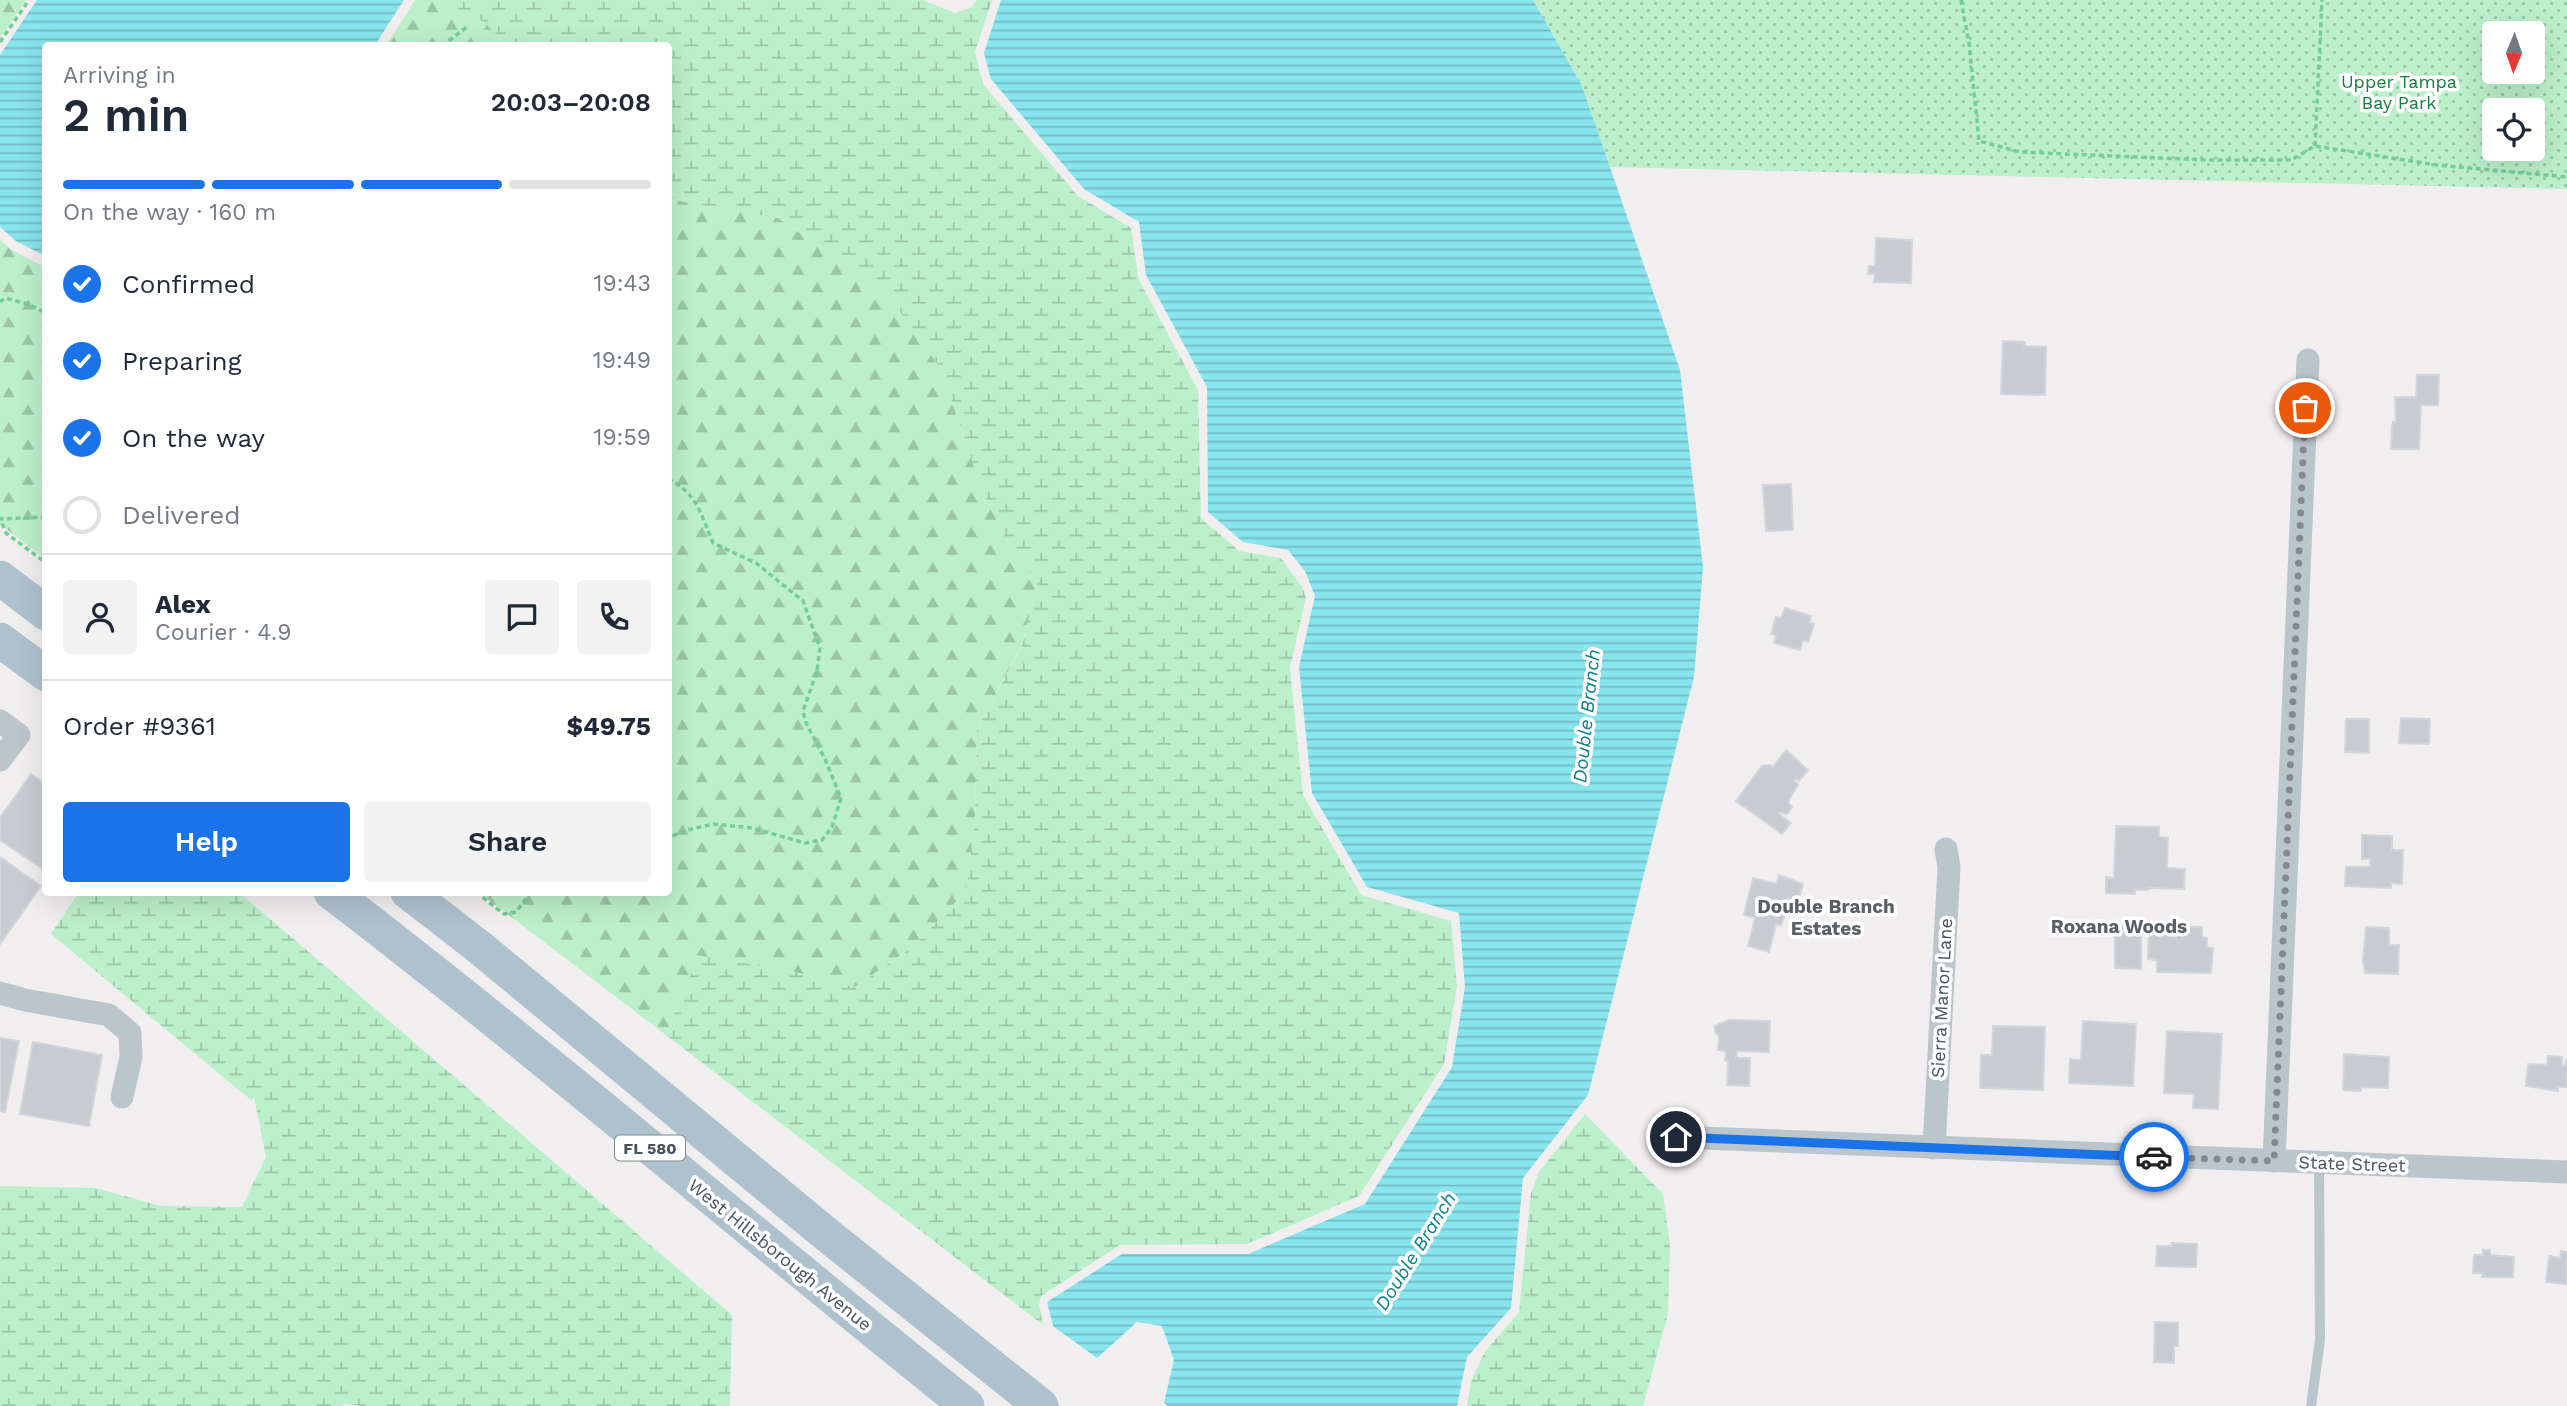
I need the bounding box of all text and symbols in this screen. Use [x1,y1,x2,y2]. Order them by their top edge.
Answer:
north arrow [2482,21,2544,84]
map controls [2482,21,2545,161]
text: Arriving in [63,62,176,89]
park label: Upper Tampa Bay Park [2341,71,2457,113]
text: 20:03–20:08 [491,87,651,117]
text: 2 min [63,88,189,142]
button: locate [2482,98,2545,161]
text: On the way · 160 m [63,199,276,226]
icon: check [63,265,101,303]
text: Confirmed [122,269,255,299]
text: 19:43 [594,270,651,297]
icon: check [63,342,101,380]
text: Preparing [122,346,242,376]
text: 19:49 [593,347,651,374]
pin [2275,378,2335,438]
icon: bag [2286,389,2324,427]
icon: check [63,419,101,457]
text: On the way [122,423,265,453]
text: 19:59 [593,424,651,451]
text: Delivered [122,500,241,530]
button: person [63,580,137,654]
button: chat [485,580,559,654]
button: phone [577,580,651,654]
text: Alex [155,589,211,619]
text: Courier · 4.9 [155,619,291,646]
water label: Double Branch [1568,648,1605,784]
text: Order #9361 [63,711,216,741]
text: $49.75 [566,711,651,741]
button: Help [63,802,350,882]
button: Share [364,802,651,882]
district label: Double Branch Estates [1757,895,1895,940]
district label: Roxana Woods [2051,915,2187,938]
street label: Sierra Manor Lane [1927,918,1956,1078]
pin [1646,1107,1706,1167]
icon: home [1657,1118,1695,1156]
courier [2119,1122,2189,1192]
road number: FL 580 [615,1136,685,1160]
icon: car [2135,1138,2173,1176]
street label: State Street [2298,1151,2406,1176]
street label: West Hillsborough Avenue [684,1174,876,1335]
water label: Double Branch [1370,1188,1461,1314]

